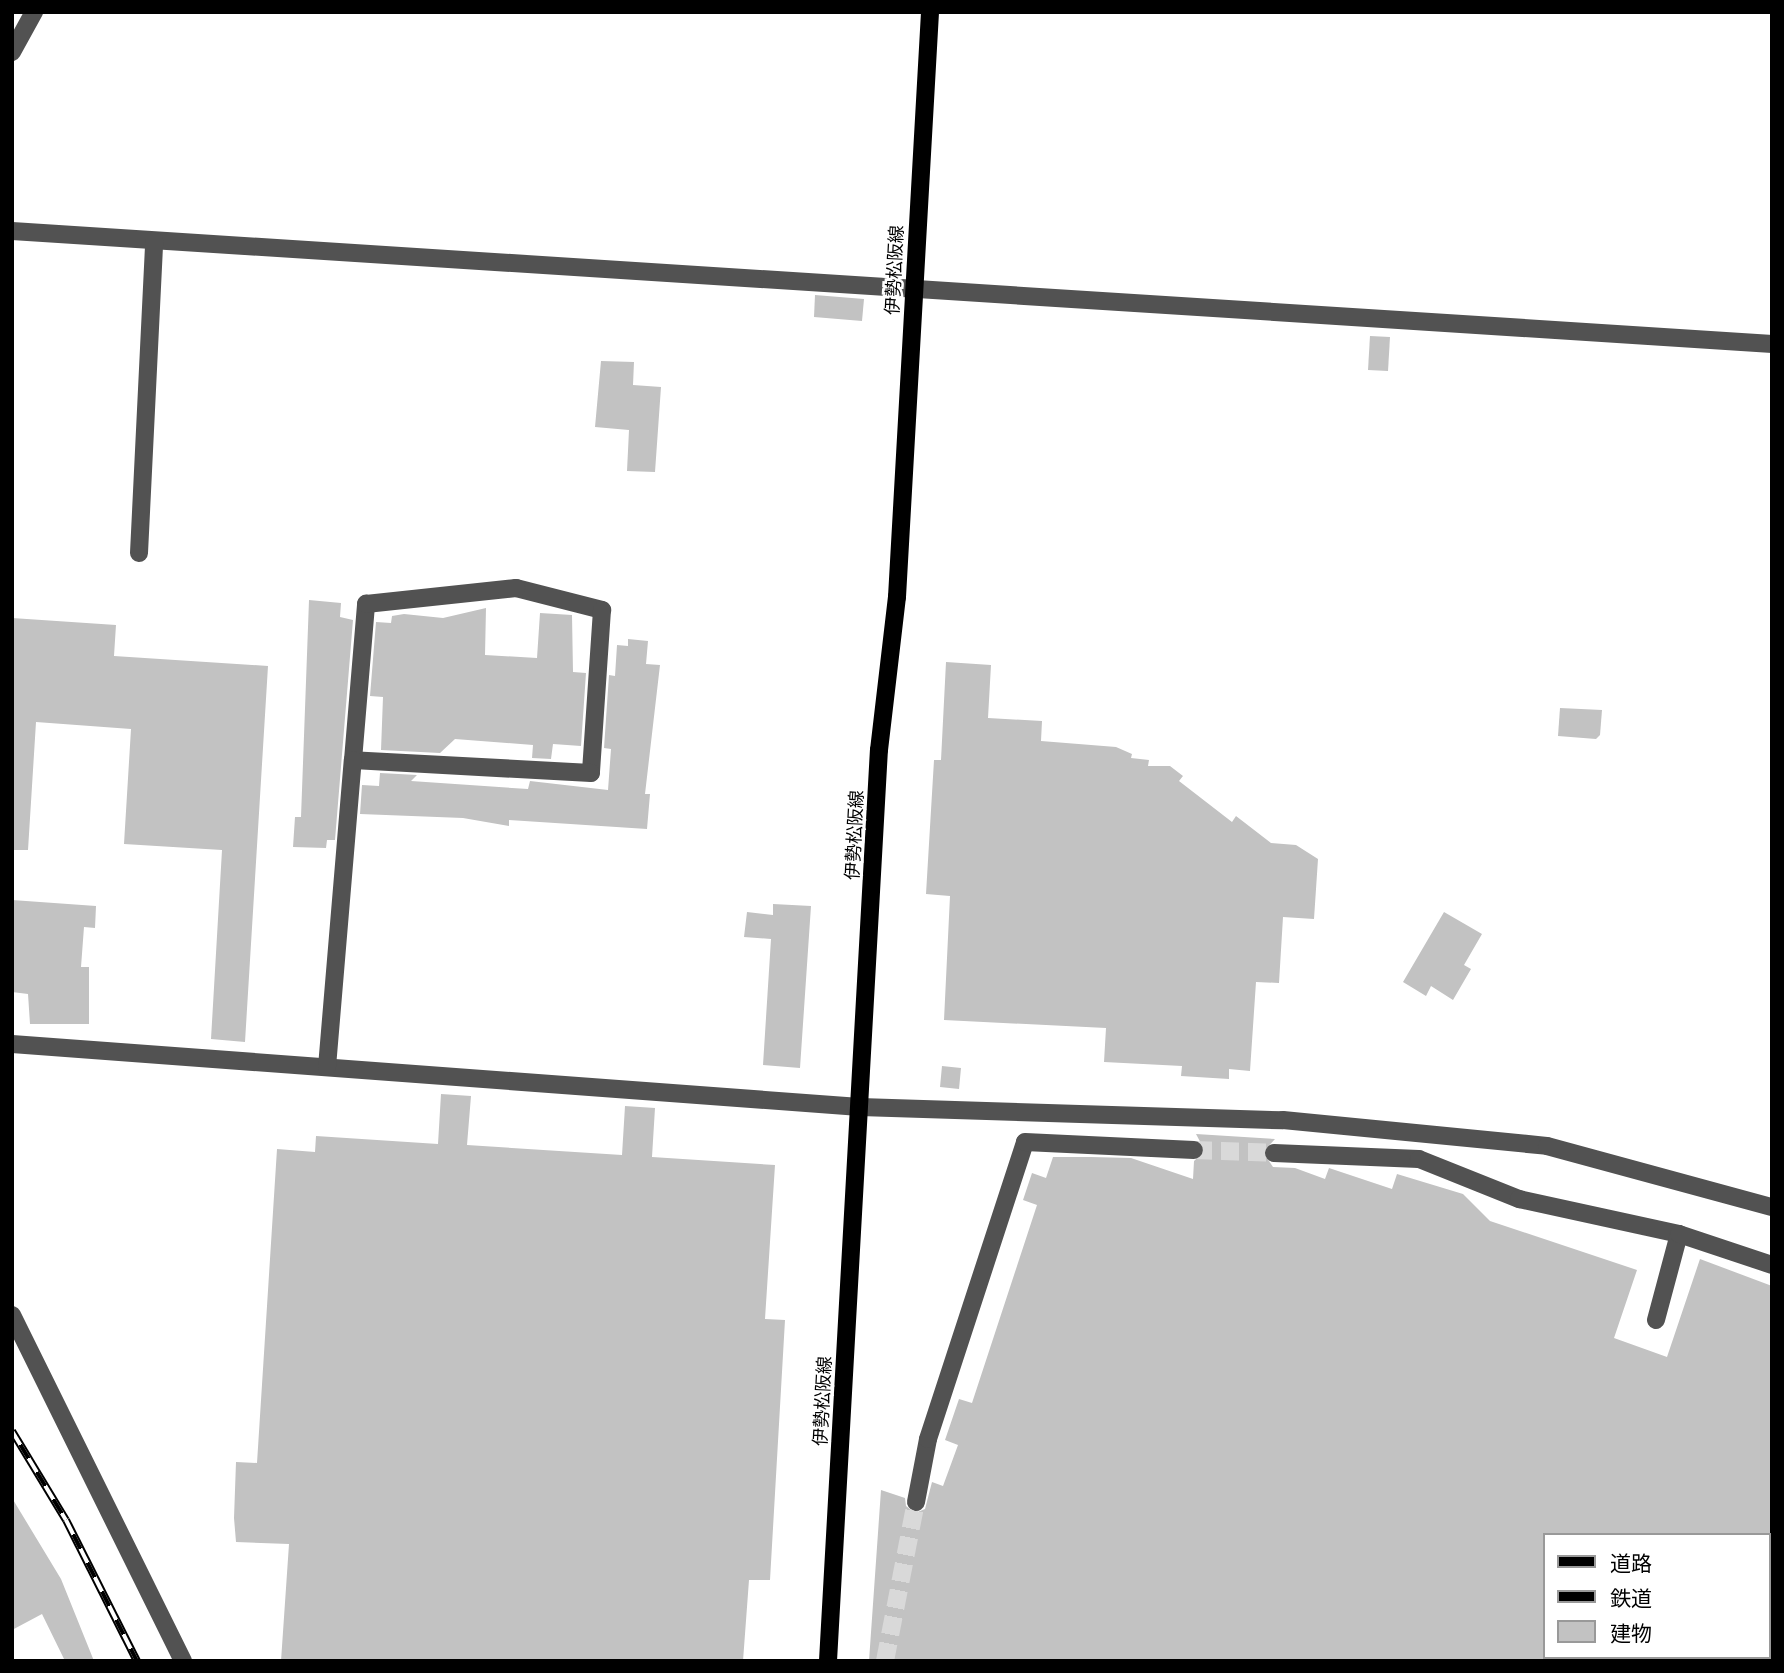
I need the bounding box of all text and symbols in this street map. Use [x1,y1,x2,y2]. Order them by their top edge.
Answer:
street label: 伊勢松阪線 [881,224,907,316]
street label: 伊勢松阪線 [841,789,867,881]
street label: 伊勢松阪線 [809,1355,835,1447]
legend [1542,1533,1770,1659]
text: 道路 [1610,1550,1652,1575]
text: 鉄道 [1610,1585,1652,1610]
text: 建物 [1610,1620,1652,1645]

